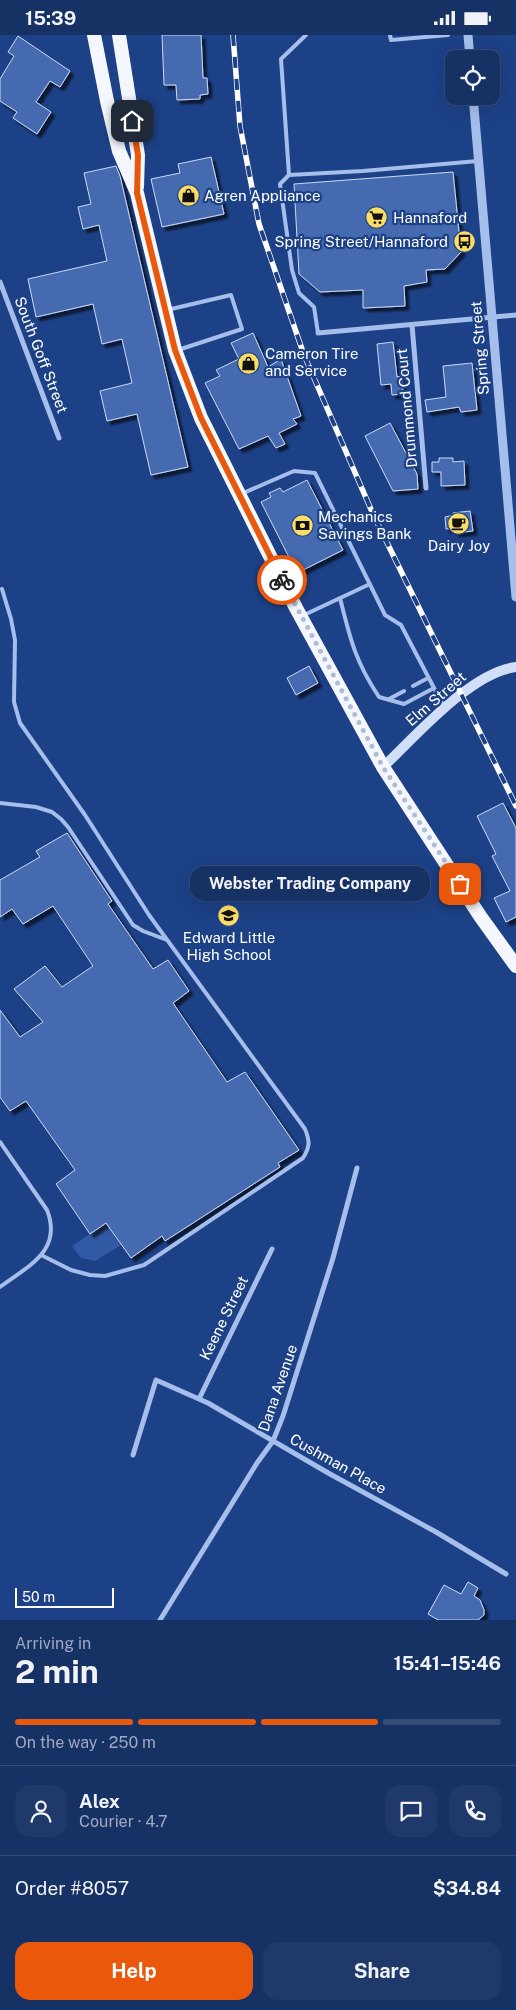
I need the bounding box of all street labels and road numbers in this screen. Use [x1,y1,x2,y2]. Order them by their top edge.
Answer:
street label: South Goff Street [11,294,72,416]
street label: Spring Street [467,300,492,396]
street label: Drummond Court [393,347,420,468]
street label: Elm Street [402,668,469,729]
street label: Keene Street [196,1273,251,1363]
street label: Dana Avenue [255,1342,300,1434]
street label: Cushman Place [287,1430,389,1497]

